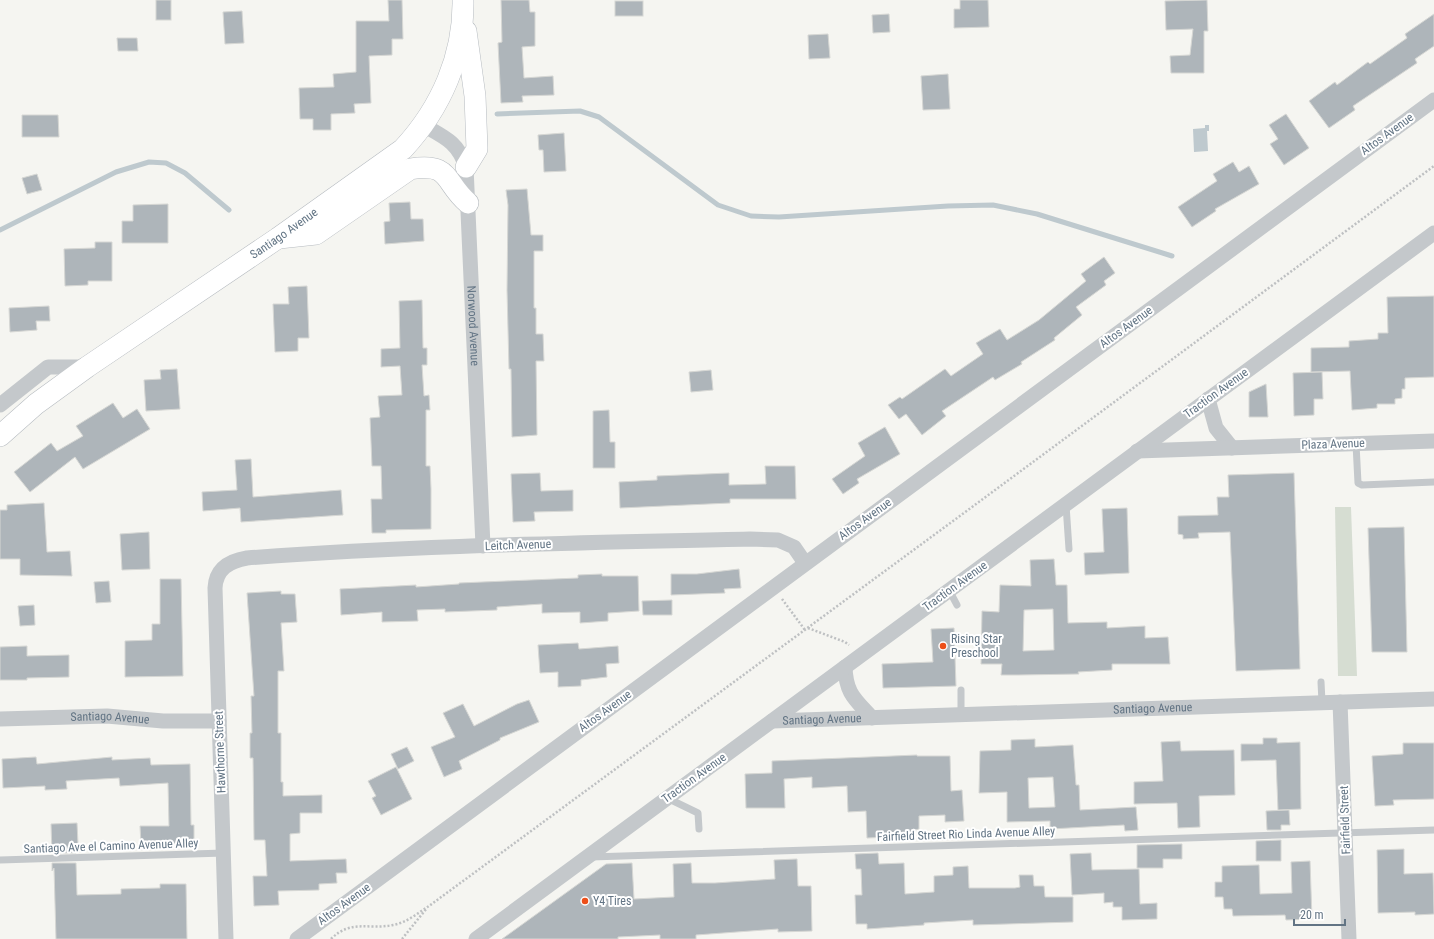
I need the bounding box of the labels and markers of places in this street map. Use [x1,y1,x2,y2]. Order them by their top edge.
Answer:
place label: Rising Star Preschool [951,632,1002,660]
marker: Rising Star Preschool [938,641,948,651]
place label: Y4 Tires [593,894,631,908]
marker: Y4 Tires [580,896,590,906]

